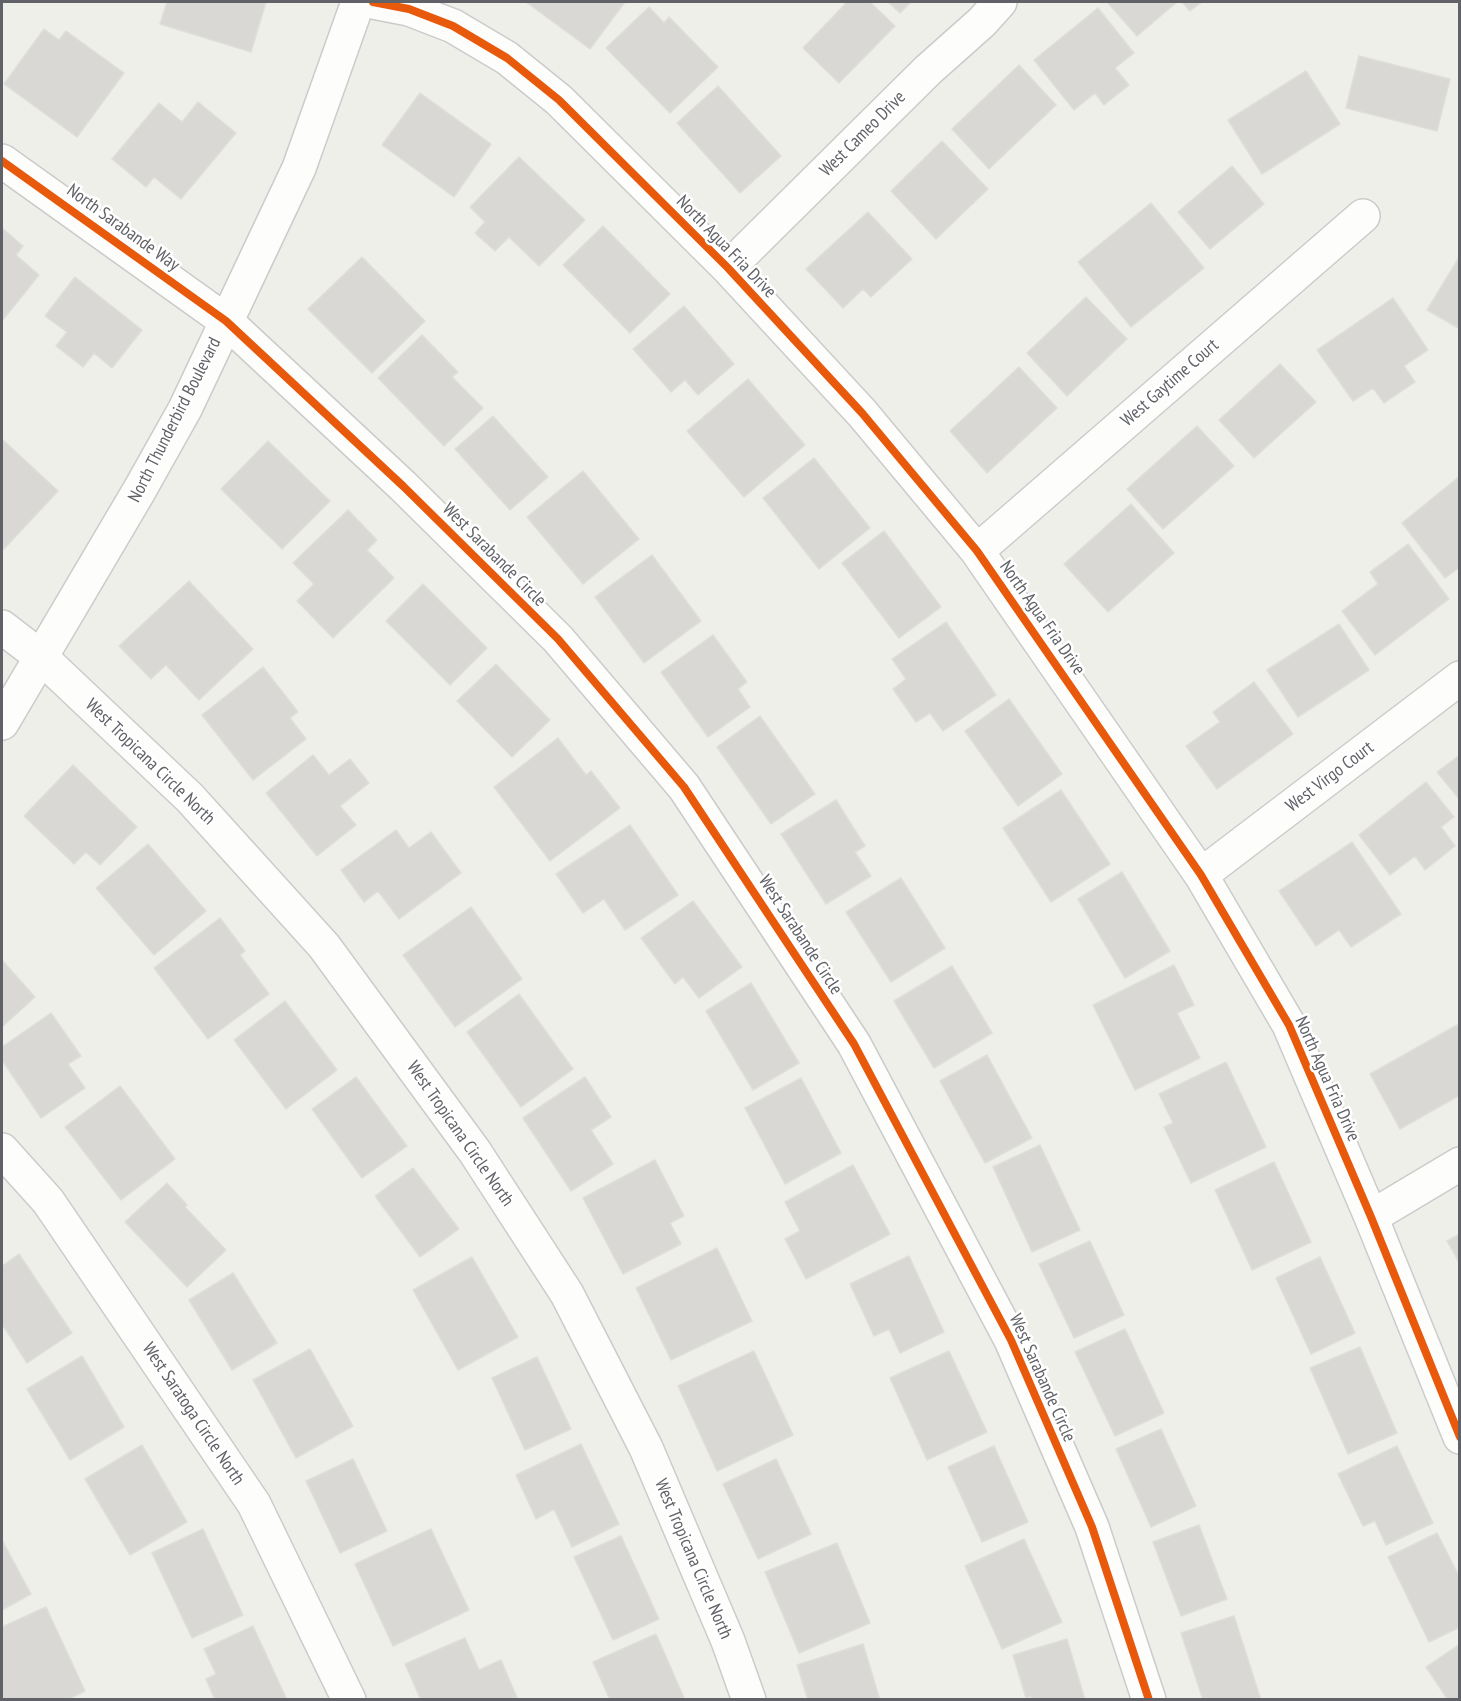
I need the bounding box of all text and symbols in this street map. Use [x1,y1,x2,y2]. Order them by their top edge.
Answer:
street label: West Cameo Drive [816,87,910,181]
street label: North Sarabande Way [62,180,184,276]
street label: North Agua Fria Drive [672,191,780,303]
street label: North Thunderbird Boulevard [124,334,226,506]
street label: West Gaytime Court [1117,335,1223,431]
street label: West Sarabande Circle [438,499,550,611]
street label: North Agua Fria Drive [995,557,1089,679]
street label: West Tropicana Circle North [81,695,219,829]
street label: West Virgo Court [1282,737,1378,817]
street label: West Sarabande Circle [753,871,847,999]
street label: North Agua Fria Drive [1290,1013,1364,1145]
street label: West Tropicana Circle North [402,1057,518,1211]
street label: West Sarabande Circle [1004,1311,1080,1445]
street label: West Saratoga Circle North [137,1339,249,1489]
street label: West Tropicana Circle North [649,1476,737,1642]

